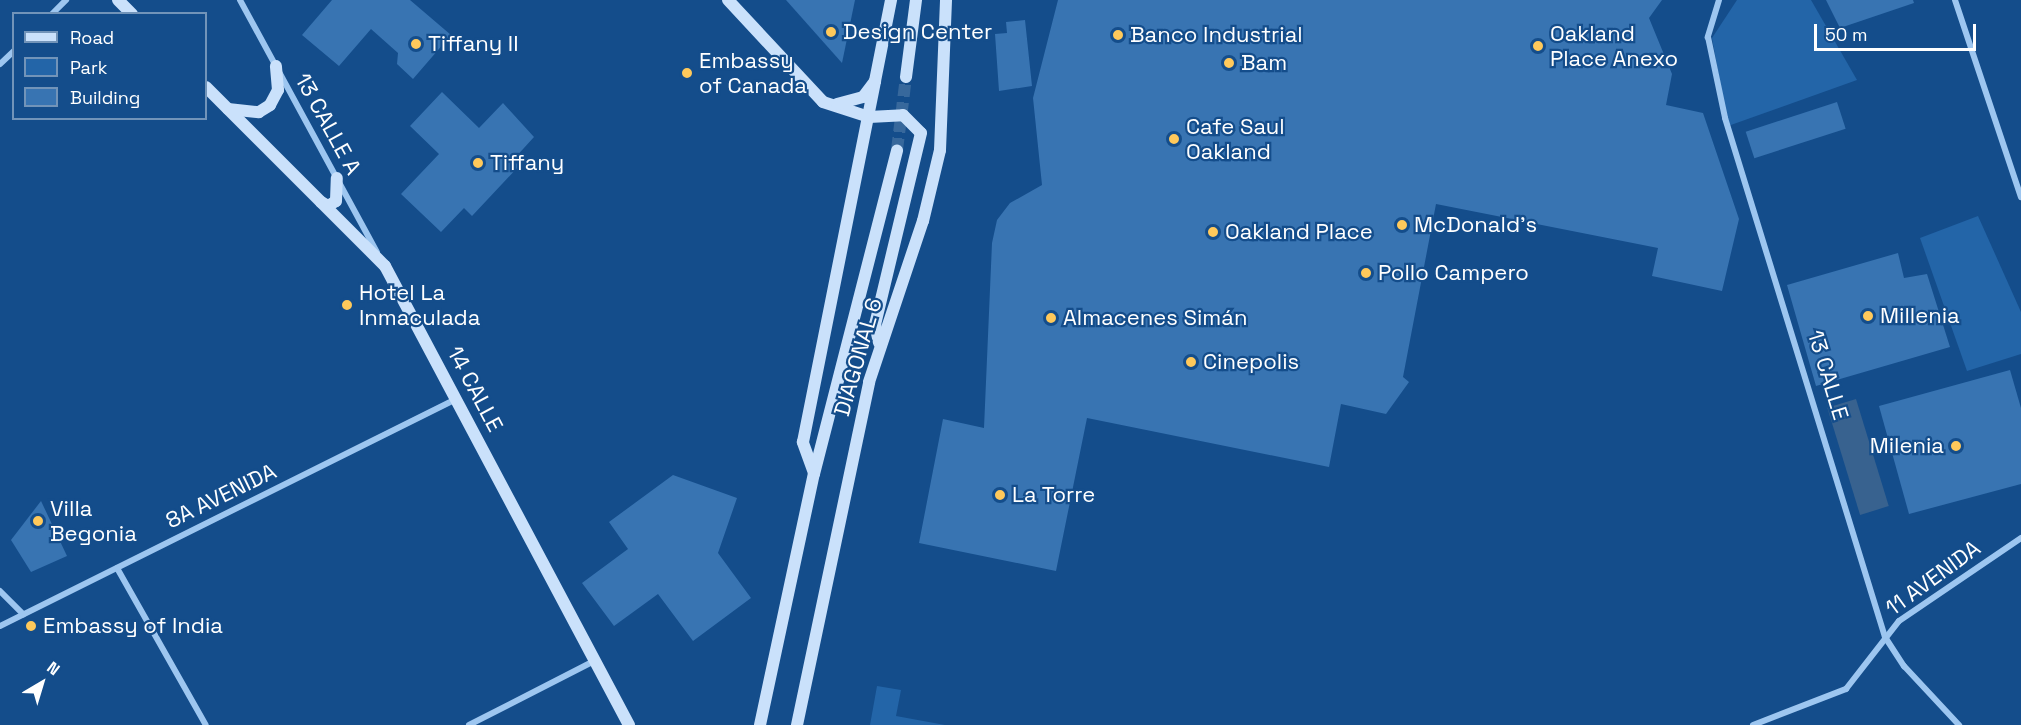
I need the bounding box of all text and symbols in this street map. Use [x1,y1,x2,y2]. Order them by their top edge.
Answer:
legend [12,12,207,120]
scale bar [1817,12,1979,50]
place label: Design Center [843,19,992,45]
place label: Oakland Place Anexo [1550,20,1678,72]
place label: Banco Industrial [1130,22,1303,48]
text: 50 m [1825,23,1867,46]
marker: Design Center [824,25,838,39]
text: Road [70,26,114,49]
marker: Banco Industrial [1111,28,1125,42]
place label: Tiffany II [428,31,519,57]
marker: Tiffany II [409,37,423,51]
marker: Oakland Place Anexo [1531,39,1545,53]
place label: Embassy of Canada [699,47,807,98]
place label: Bam [1241,50,1287,76]
text: Park [70,56,107,79]
marker: Bam [1222,56,1236,70]
marker: Embassy of Canada [680,66,694,80]
street label: 13 CALLE A [289,69,367,179]
text: Building [70,86,140,109]
place label: Cafe Saul Oakland [1186,113,1285,164]
marker: Cafe Saul Oakland [1167,132,1181,146]
place label: Tiffany [490,150,564,176]
marker: Tiffany [471,156,485,170]
place label: McDonald's [1414,212,1537,238]
marker: McDonald's [1395,218,1409,232]
place label: Oakland Place [1225,219,1373,245]
marker: Oakland Place [1206,225,1220,239]
place label: Pollo Campero [1378,260,1529,286]
marker: Pollo Campero [1359,266,1373,280]
place label: Hotel La Inmaculada [359,279,480,330]
street label: DIAGONAL 6 [828,295,888,419]
marker: Hotel La Inmaculada [340,298,354,312]
place label: Millenia [1880,303,1960,329]
place label: Almacenes Simán [1063,305,1247,331]
marker: Millenia [1861,309,1875,323]
marker: Almacenes Simán [1044,311,1058,325]
street label: 13 CALLE [1802,327,1854,423]
street label: 14 CALLE [442,342,508,436]
place label: Cinepolis [1203,349,1299,375]
marker: Cinepolis [1184,355,1198,369]
place label: Milenia [1870,433,1944,459]
marker: Milenia [1949,439,1963,453]
street label: 8A AVENIDA [161,458,281,534]
place label: La Torre [1012,482,1096,508]
marker: La Torre [993,488,1007,502]
place label: Villa Begonia [50,495,137,546]
marker: Villa Begonia [31,514,45,528]
street label: 11 AVENIDA [1880,535,1986,621]
place label: Embassy of India [43,613,223,639]
marker: Embassy of India [24,619,38,633]
north arrow [12,653,72,713]
text: N [43,657,64,680]

